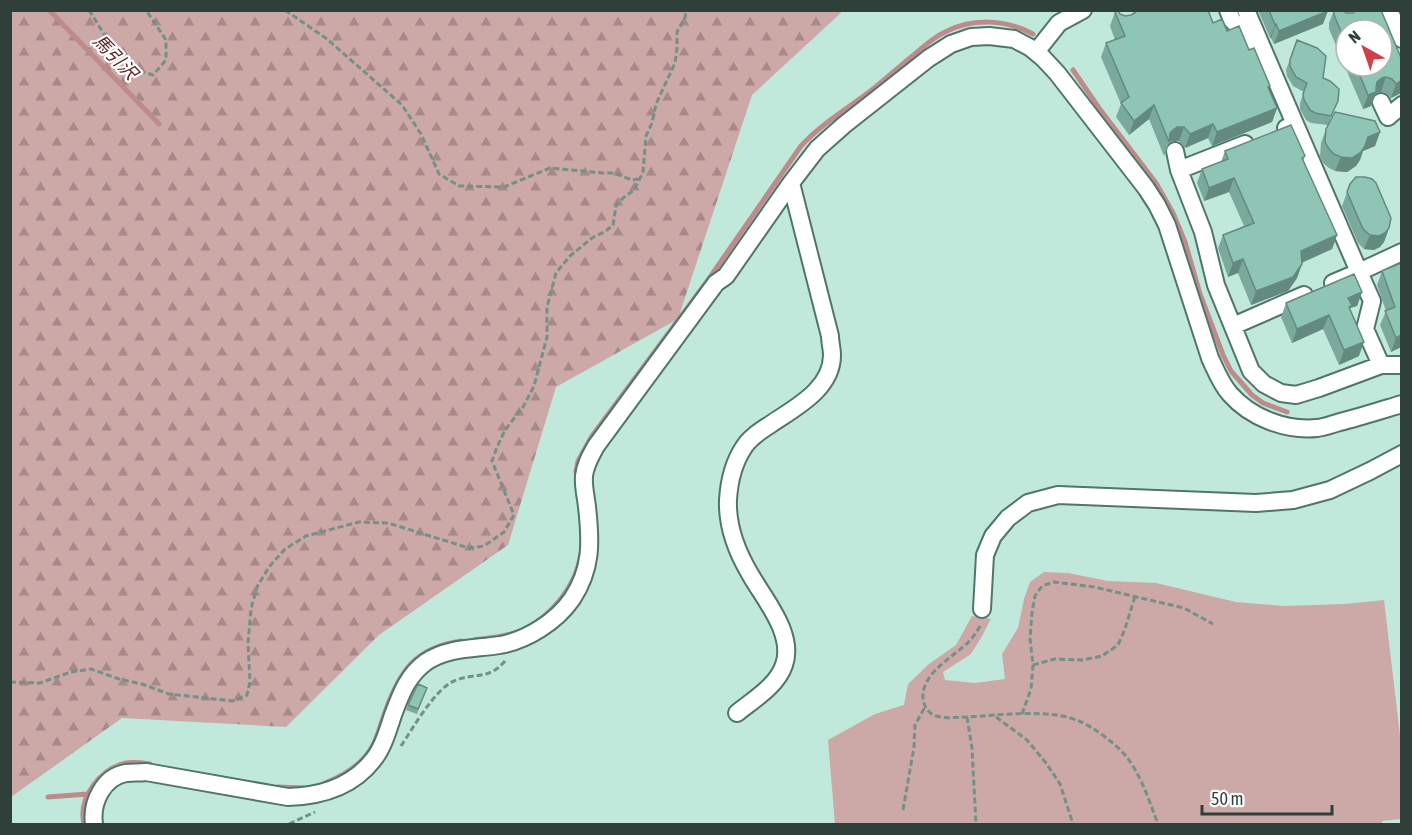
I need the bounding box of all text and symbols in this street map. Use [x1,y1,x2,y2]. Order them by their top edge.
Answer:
north arrow [1334,18,1394,78]
text: N [1345,27,1364,46]
water label: 馬引沢 [89,30,143,85]
scale bar [1202,778,1332,816]
text: 50 m [1211,788,1243,809]

